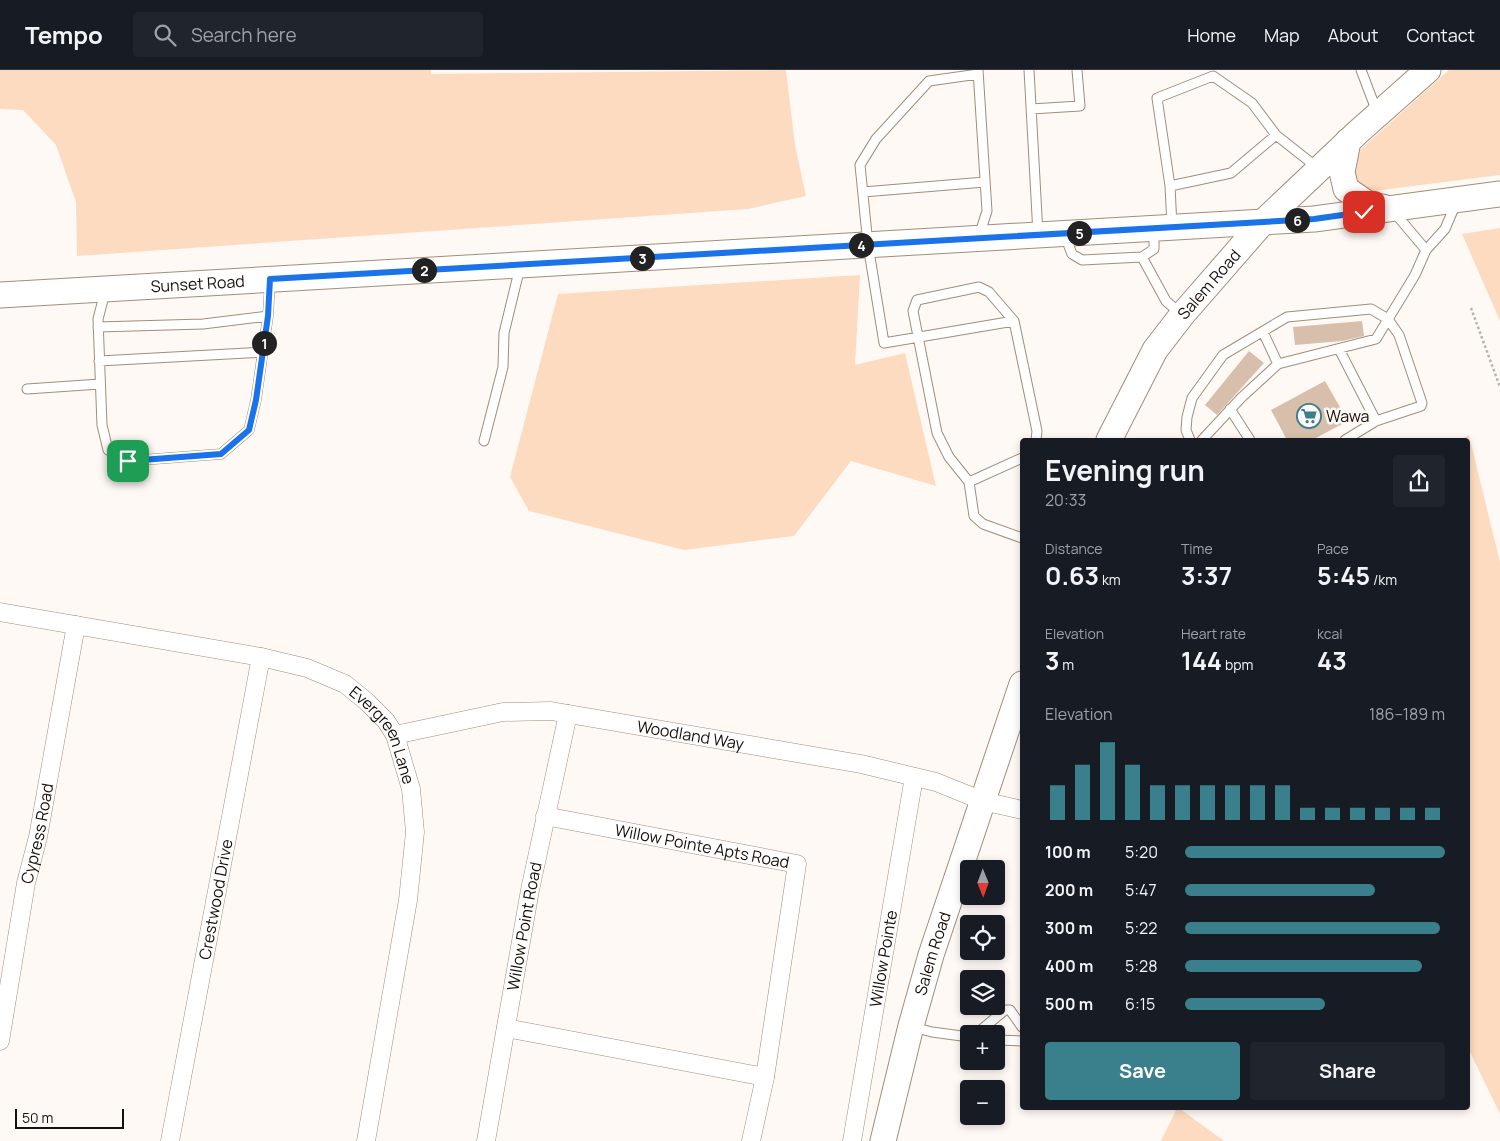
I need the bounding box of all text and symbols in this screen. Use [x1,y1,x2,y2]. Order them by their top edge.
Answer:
search box [133,12,483,57]
text: Tempo [25,18,103,51]
icon: search [151,21,179,49]
text: Search here [191,22,297,48]
text: Home [1187,23,1236,47]
text: Map [1264,23,1300,47]
text: About [1328,23,1378,47]
text: Contact [1406,23,1475,47]
pin [1343,191,1385,233]
icon: check [1350,198,1378,226]
pin: 6 [1284,208,1310,232]
text: 6 [1293,211,1302,230]
pin: 5 [1066,220,1092,246]
text: 5 [1075,224,1084,243]
pin: 4 [848,232,874,258]
text: 4 [857,236,866,255]
street label: Salem Road [1172,245,1245,324]
pin: 3 [630,246,654,270]
text: 3 [638,249,647,268]
pin: 2 [412,258,436,282]
text: 2 [420,261,429,280]
street label: Sunset Road [150,270,245,297]
pin: 1 [252,330,276,356]
text: 1 [261,334,268,353]
supermarket icon: Wawa [1296,403,1322,429]
place label: Wawa [1326,405,1370,427]
pin [107,440,149,482]
icon: arrive [114,447,142,475]
text: Evening run [1045,451,1205,489]
button: share [1393,455,1445,507]
text: 20:33 [1045,489,1086,511]
text: Distance [1045,539,1102,558]
text: Time [1181,539,1213,558]
text: Pace [1317,539,1349,558]
text: 0.63 [1045,558,1099,593]
text: 3:37 [1181,558,1232,593]
text: 5:45 [1317,558,1370,593]
text: km [1099,570,1121,589]
text: /km [1370,570,1397,589]
text: Elevation [1045,624,1104,643]
text: Heart rate [1181,624,1246,643]
text: kcal [1317,624,1343,643]
text: 3 [1045,643,1060,678]
text: 144 [1181,643,1222,678]
text: 43 [1317,643,1347,678]
text: m [1060,655,1074,674]
text: bpm [1222,655,1253,674]
street label: Evergreen Lane [345,681,420,787]
text: Elevation [1045,703,1113,725]
text: 186–189 m [1369,703,1445,725]
street label: Woodland Way [635,715,746,755]
street label: Cypress Road [15,781,58,886]
street label: Willow Pointe Apts Road [613,819,791,873]
street label: Crestwood Drive [193,837,238,961]
text: 100 m [1045,841,1091,863]
text: 5:20 [1125,841,1158,863]
street label: Willow Point Road [502,860,547,992]
north arrow [960,860,1005,905]
map controls [960,860,1005,1125]
text: 200 m [1045,879,1093,901]
text: 5:47 [1125,879,1157,901]
street label: Willow Pointe [864,908,902,1009]
street label: Salem Road [909,909,956,998]
button: locate [960,915,1005,960]
text: 300 m [1045,917,1093,939]
text: 5:22 [1125,917,1157,939]
text: 400 m [1045,955,1093,977]
text: 5:28 [1125,955,1157,977]
button: layers [960,970,1005,1015]
text: 500 m [1045,993,1093,1015]
text: 6:15 [1125,993,1155,1015]
button: + [960,1025,1005,1070]
button: Save [1045,1042,1240,1100]
button: Share [1250,1042,1445,1100]
button: − [960,1080,1005,1125]
scale bar [15,1106,124,1129]
text: 50 m [22,1108,53,1127]

